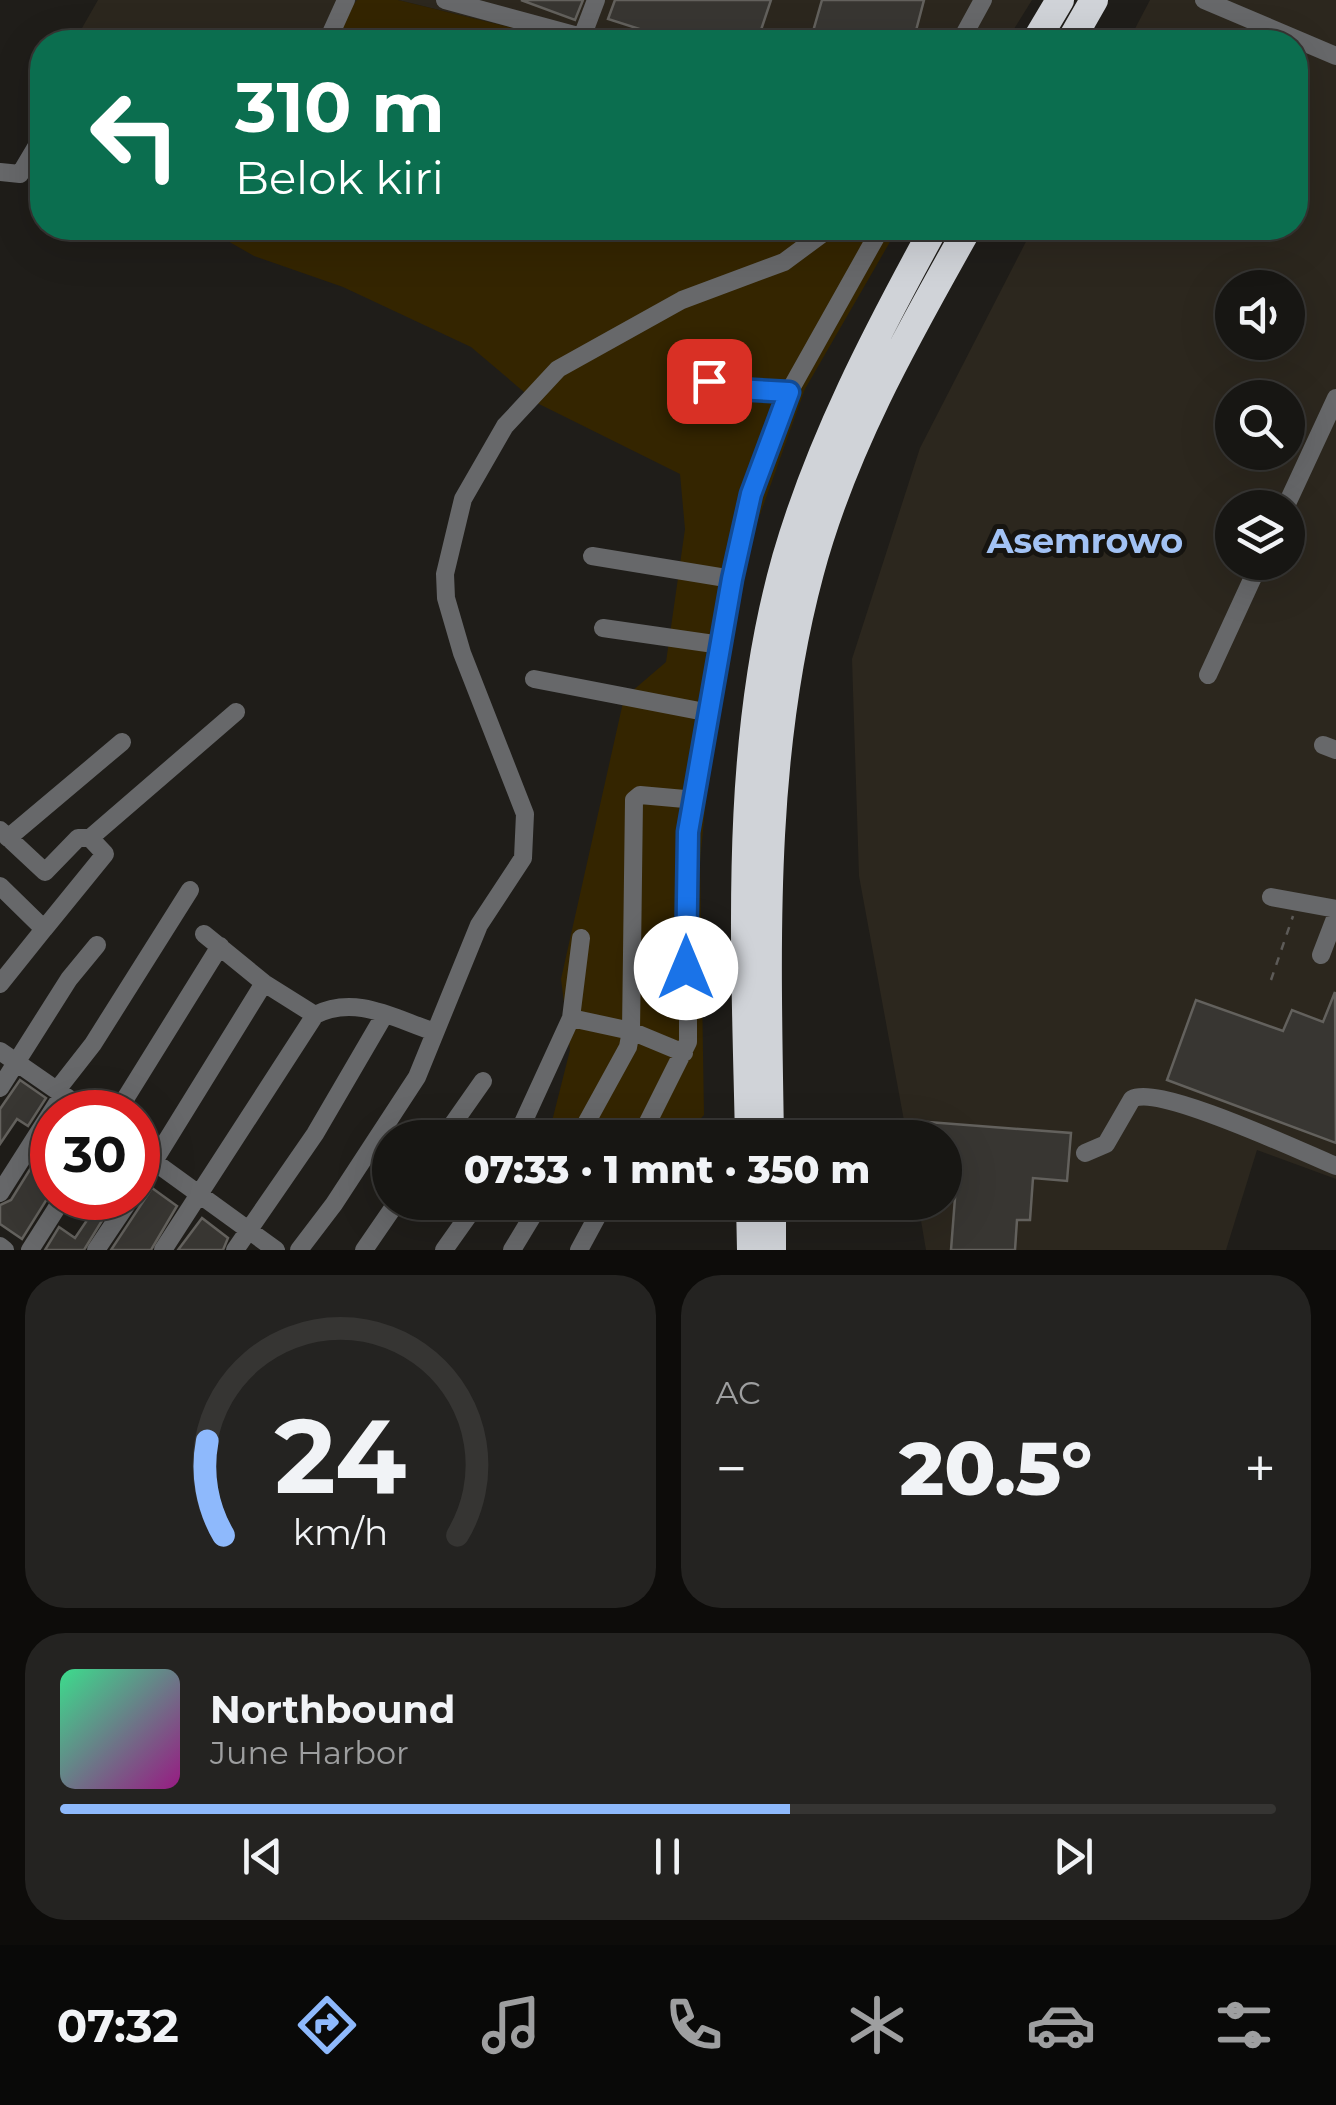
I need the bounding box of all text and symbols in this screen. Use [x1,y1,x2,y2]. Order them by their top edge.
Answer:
text: 310 m [235,64,445,150]
icon: left [70,70,200,200]
text: Belok kiri [235,150,444,205]
map controls [1215,270,1305,580]
button: sound [1215,270,1305,360]
pin [667,339,752,424]
icon: arrive [682,354,737,409]
button: search [1215,380,1305,470]
button: layers [1215,490,1305,580]
district label: Asemrowo [986,519,1183,562]
position arrow [634,916,738,1020]
speed limit sign: 30 [30,1090,160,1220]
text: 07:33 · 1 mnt · 350 m [464,1146,870,1193]
text: AC [716,1373,761,1412]
text: 24 [274,1392,406,1519]
text: 20.5° [899,1422,1092,1514]
text: − [716,1435,747,1502]
text: + [1244,1435,1276,1502]
text: km/h [293,1510,388,1554]
text: Northbound [210,1686,455,1733]
text: June Harbor [210,1733,409,1772]
icon: previous [235,1829,290,1884]
icon: pause [640,1829,695,1884]
icon: next [1046,1829,1101,1884]
icon: directions [292,1990,362,2060]
icon: music [476,1990,546,2060]
icon: phone [659,1990,729,2060]
icon: climate [842,1990,912,2060]
icon: car [1026,1990,1096,2060]
icon: filters [1209,1990,1279,2060]
text: 07:32 [57,1998,179,2053]

